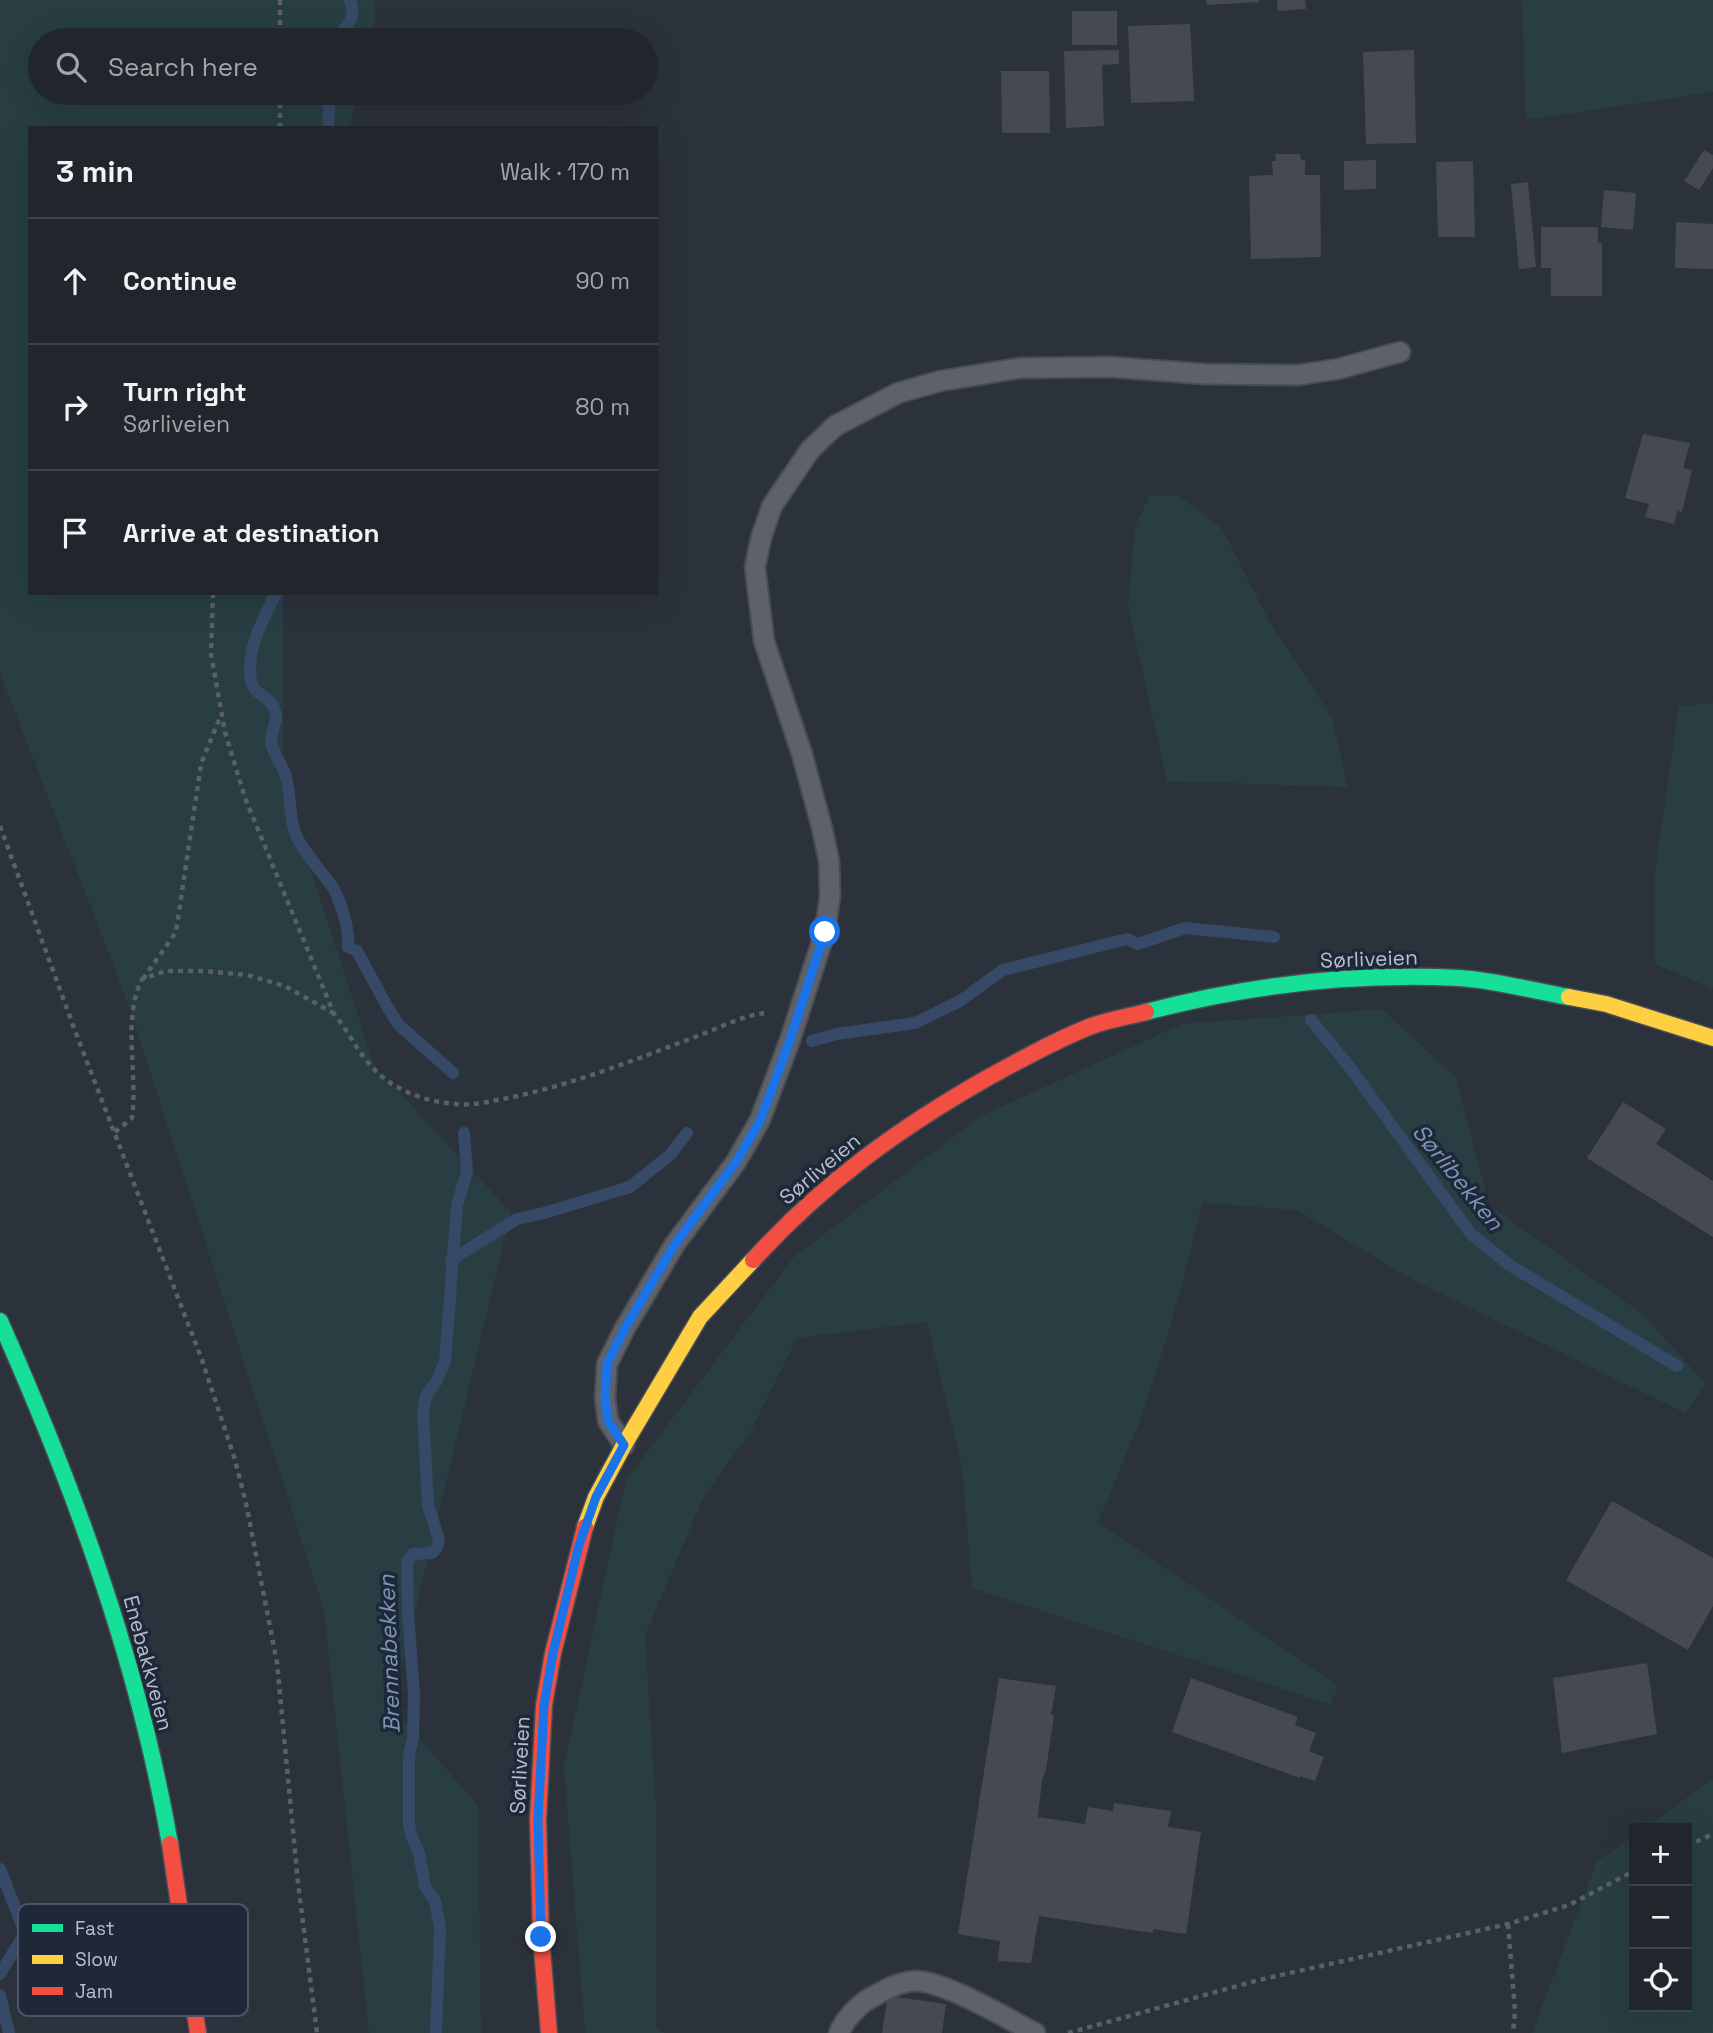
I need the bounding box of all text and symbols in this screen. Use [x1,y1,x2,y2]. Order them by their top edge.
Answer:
search box [28,28,658,105]
icon: search [52,48,90,86]
text: Search here [108,50,258,84]
text: 3 min [56,152,134,191]
text: Walk · 170 m [500,157,630,187]
icon: ahead [56,262,94,300]
text: Continue [123,264,237,298]
text: 90 m [575,266,630,296]
text: Turn right [123,375,247,409]
icon: right [56,388,94,426]
text: 80 m [575,392,630,422]
text: Sørliveien [123,409,230,439]
icon: arrive [56,514,94,552]
text: Arrive at destination [123,516,380,550]
route start [809,916,840,947]
street label: Sørliveien [1320,943,1418,974]
water label: Sørlibekken [1406,1118,1511,1237]
street label: Sørliveien [774,1127,866,1210]
water label: Brennabekken [371,1573,407,1734]
street label: Enebakkveien [117,1592,180,1734]
street label: Sørliveien [503,1715,536,1815]
map controls [1629,1823,1692,2012]
button: + [1629,1823,1692,1886]
button: − [1629,1886,1692,1949]
legend [18,1904,248,2016]
text: Fast [75,1916,115,1941]
route end [525,1921,556,1952]
text: Slow [75,1947,118,1972]
button: locate [1629,1949,1692,2012]
text: Jam [75,1979,113,2004]

